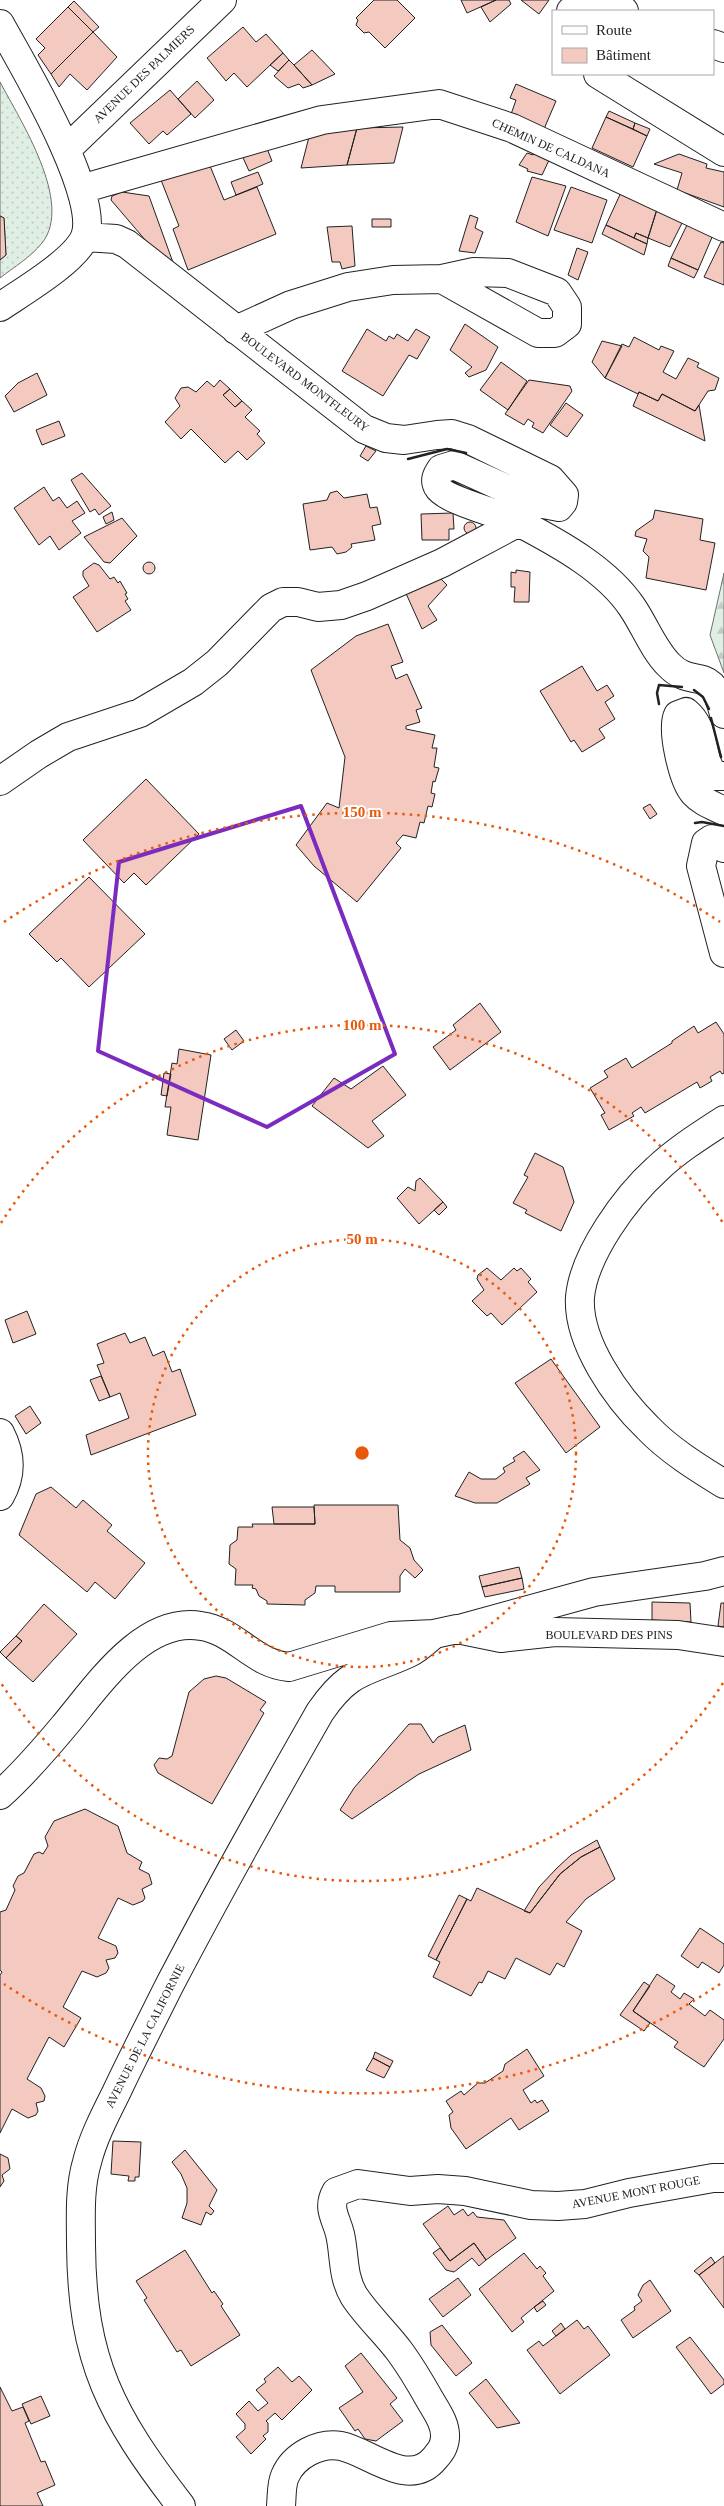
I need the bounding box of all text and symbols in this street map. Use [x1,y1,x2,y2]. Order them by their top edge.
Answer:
legend [552,10,714,75]
street label: AVENUE DES PALMIERS [91,22,197,126]
text: Route [596,22,632,38]
text: Bâtiment [596,47,652,63]
street label: CHEMIN DE CALDANA [490,116,613,181]
street label: BOULEVARD MONTFLEURY [238,329,372,435]
text: 150 m [343,804,382,820]
text: 100 m [343,1017,382,1033]
text: 50 m [346,1231,378,1247]
centre of rings [353,1444,371,1462]
street label: BOULEVARD DES PINS [545,1628,673,1642]
street label: AVENUE DE LA CALIFORNIE [103,1962,187,2110]
street label: AVENUE MONT ROUGE [571,2173,701,2211]

